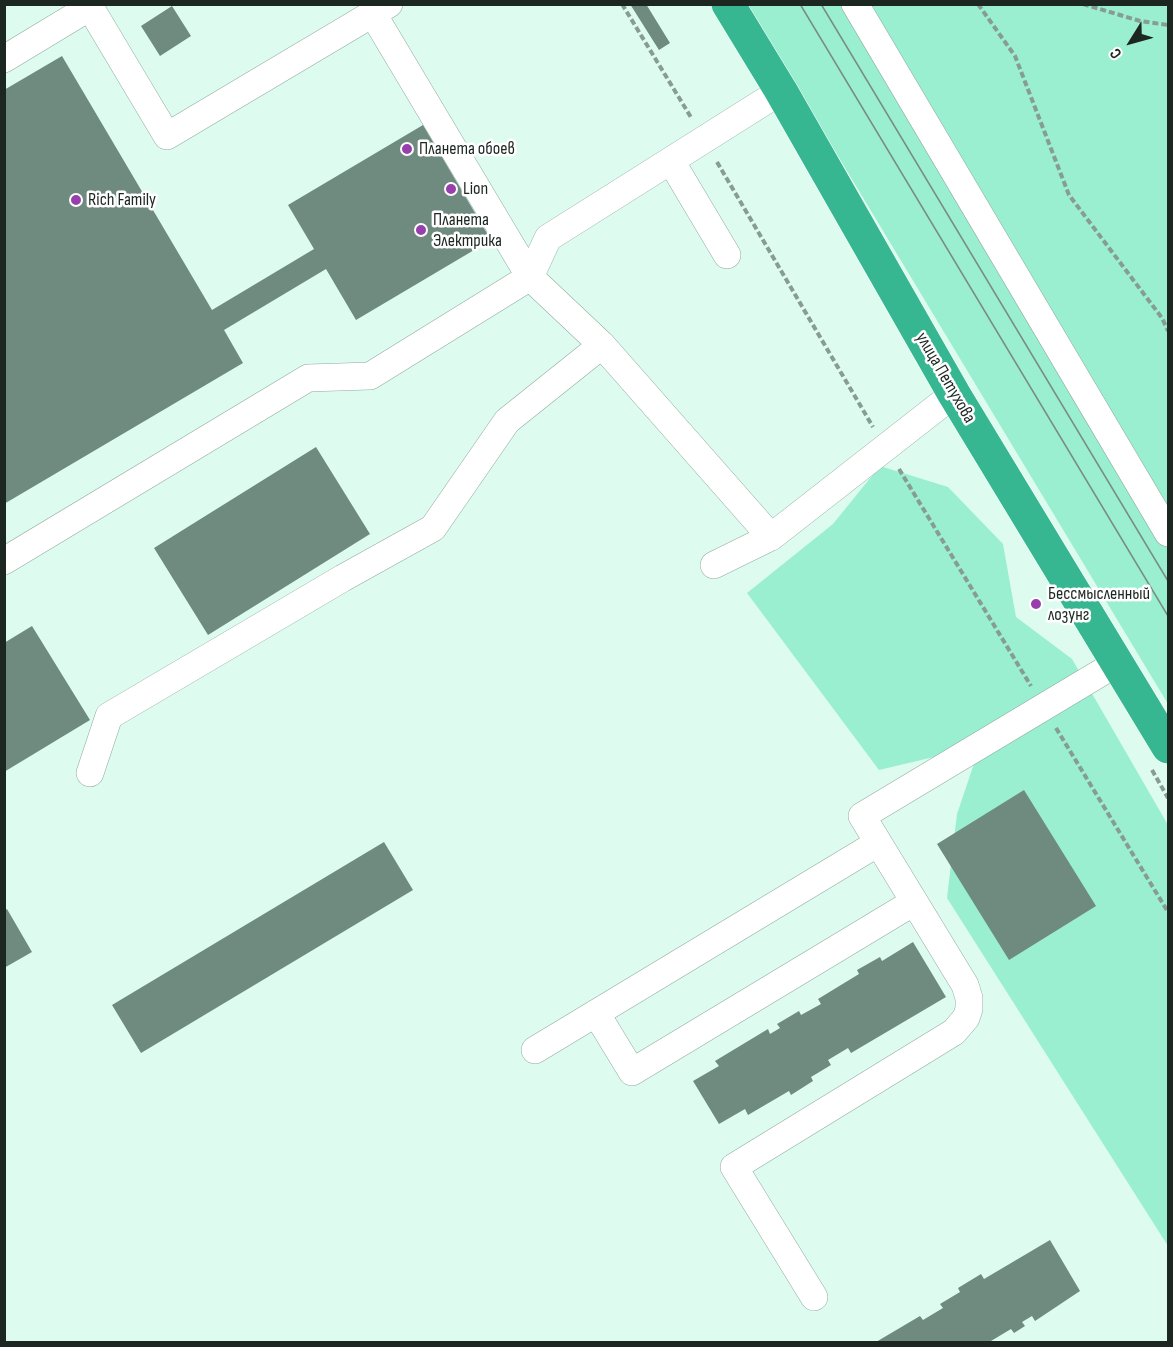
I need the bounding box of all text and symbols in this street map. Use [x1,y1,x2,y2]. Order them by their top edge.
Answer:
north arrow [1101,12,1161,72]
text: С [1106,44,1126,62]
place label: Планета обоев [419,138,515,160]
marker: Планета обоев [400,142,414,156]
place label: Lion [463,178,488,200]
marker: Lion [444,182,458,196]
place label: Rich Family [88,189,156,211]
marker: Rich Family [69,193,83,207]
place label: Планета Электрика [433,209,502,252]
marker: Планета Электрика [414,223,428,237]
street label: улица Петухова [910,329,980,427]
place label: Бессмысленный лозунг [1048,583,1150,626]
marker: Бессмысленный лозунг [1029,597,1043,611]

